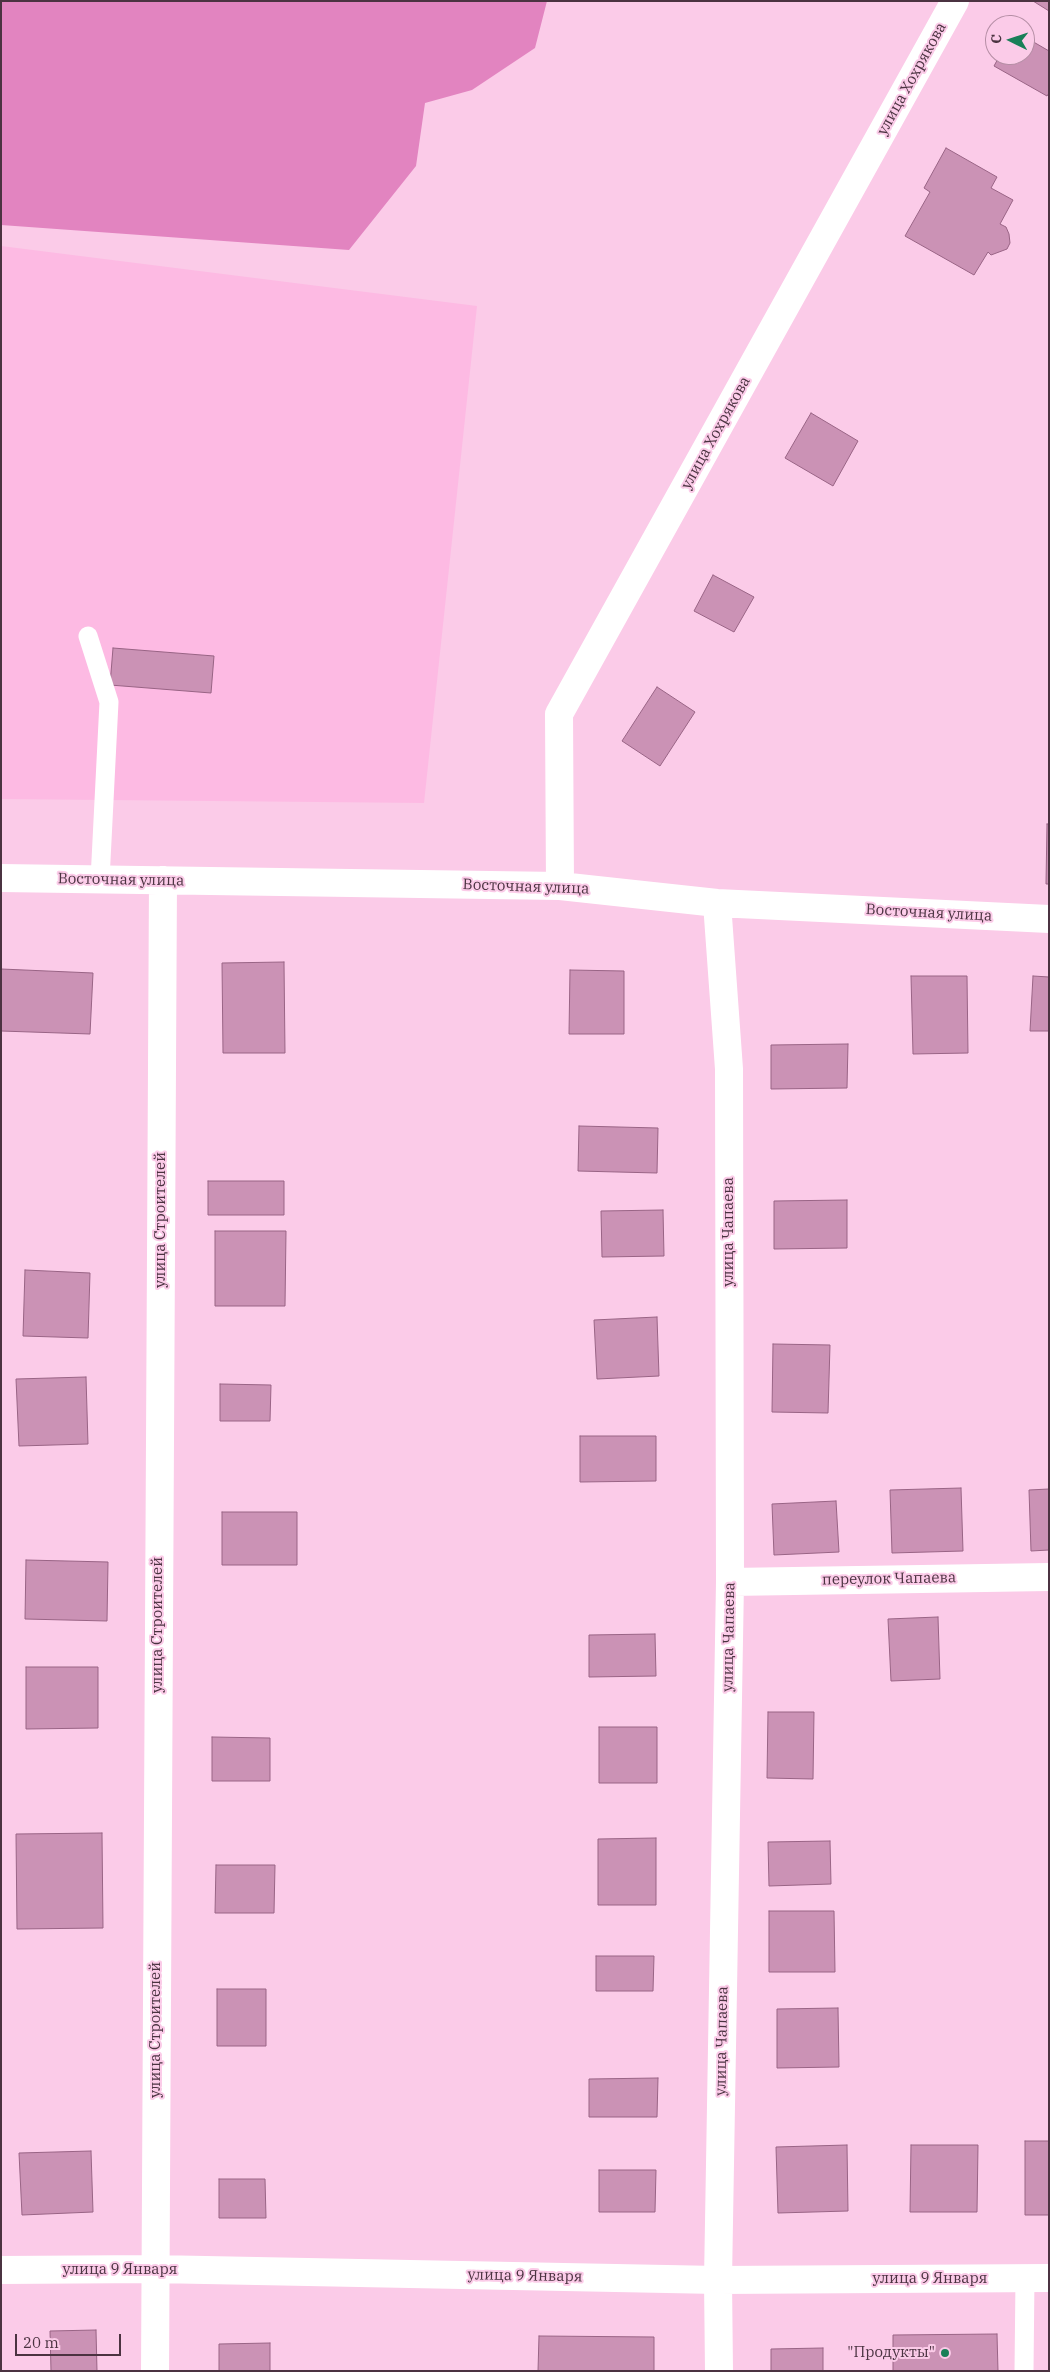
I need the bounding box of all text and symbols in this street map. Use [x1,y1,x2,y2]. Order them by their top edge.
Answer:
north arrow [985,15,1035,65]
street label: улица Хохрякова [874,20,950,138]
text: С [987,34,1005,44]
street label: улица Хохрякова [678,374,754,492]
street label: Восточная улица [58,870,184,890]
street label: Восточная улица [462,876,590,898]
street label: Восточная улица [865,901,993,925]
street label: улица Строителей [152,1152,170,1288]
street label: улица Чапаева [720,1177,738,1287]
street label: улица Строителей [149,1557,167,1693]
street label: переулок Чапаева [822,1569,956,1589]
street label: улица Чапаева [719,1582,739,1692]
street label: улица Строителей [147,1962,165,2098]
street label: улица Чапаева [712,1986,732,2096]
street label: улица 9 Января [63,2261,177,2279]
street label: улица 9 Января [467,2266,583,2286]
street label: улица 9 Января [873,2270,987,2288]
scale bar [18,2324,124,2356]
text: 20 m [23,2333,59,2352]
place label: "Продукты" [847,2344,935,2362]
marker: "Продукты" [939,2347,951,2359]

